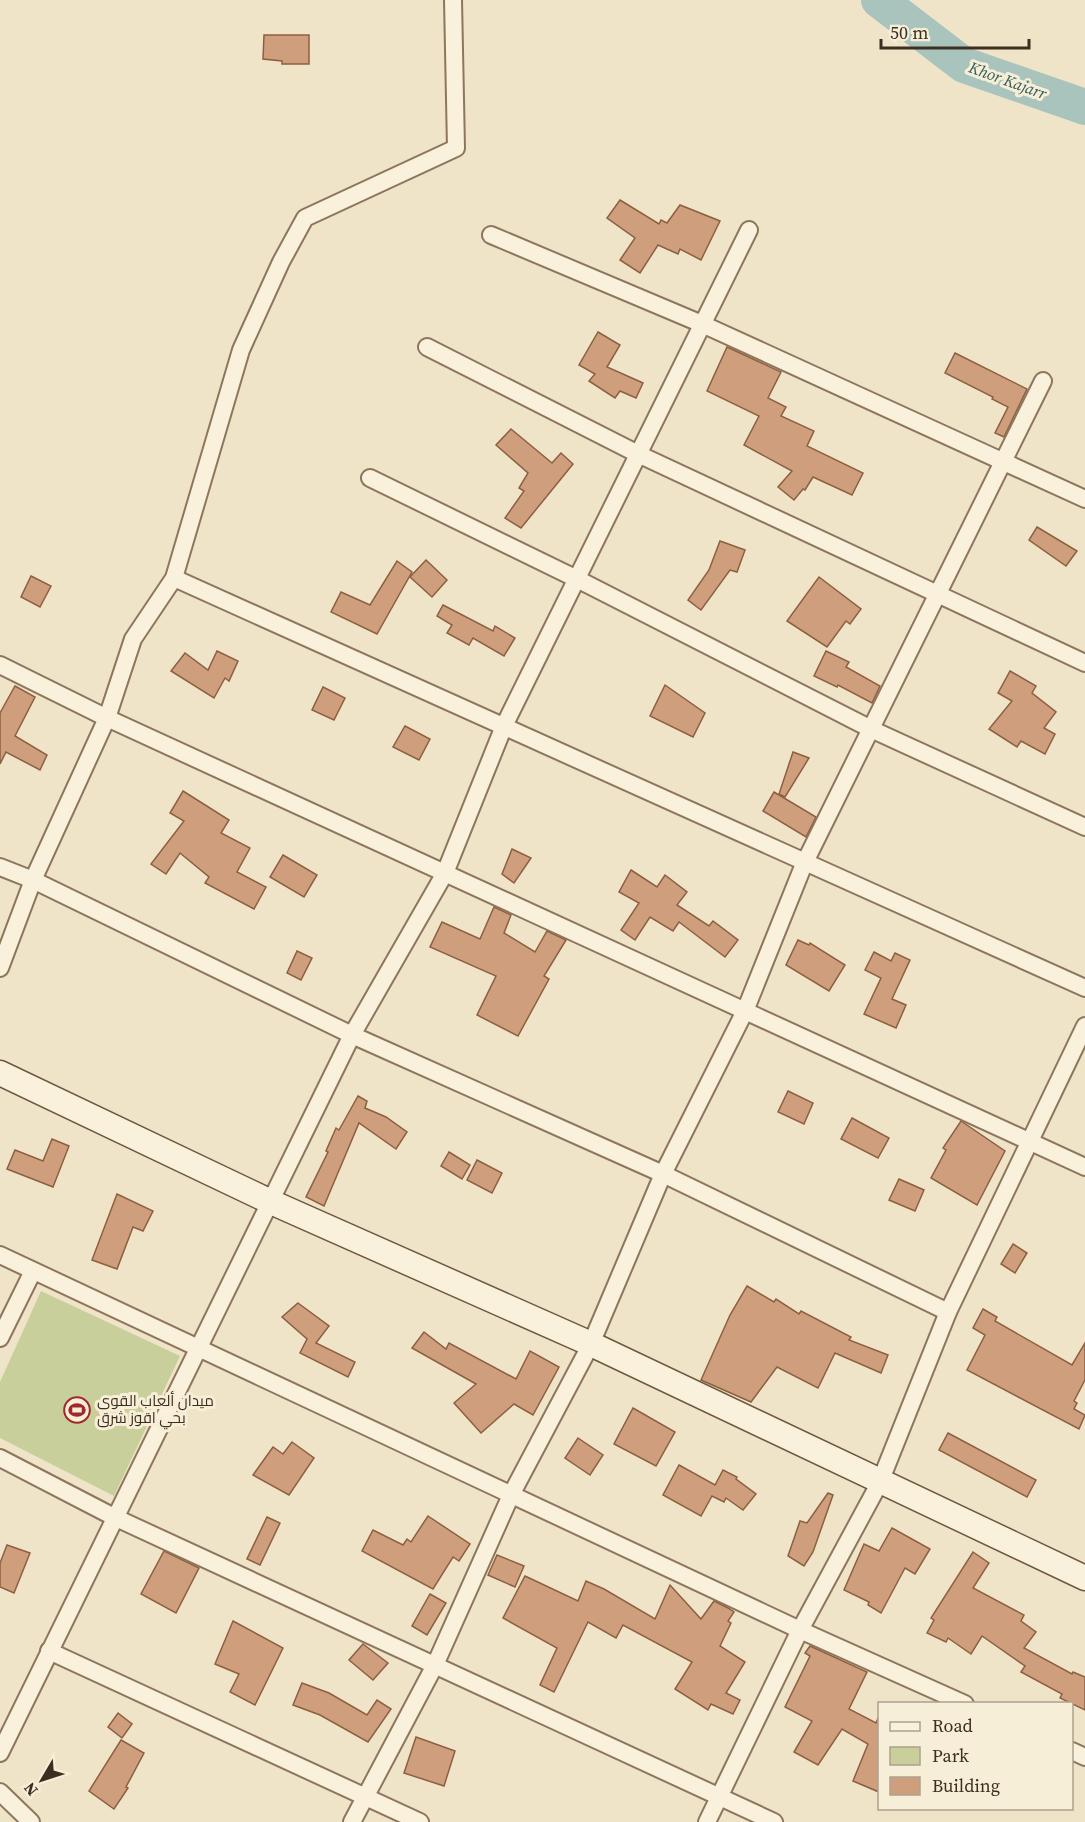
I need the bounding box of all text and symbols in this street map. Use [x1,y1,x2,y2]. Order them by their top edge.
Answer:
scale bar [881,12,1030,50]
text: 50 m [890,20,928,45]
water label: Khor Kajarr [965,55,1050,104]
place label: ميدان ألعاب القوي بحي اقوز شرق [97,1390,214,1430]
sports icon: ميدان ألعاب القوي بحي اقوز شرق [62,1395,92,1425]
legend [878,1702,1073,1810]
text: Road [932,1713,973,1738]
text: Park [932,1743,969,1768]
north arrow [12,1750,72,1810]
text: Building [932,1773,1000,1798]
text: N [18,1778,43,1801]

